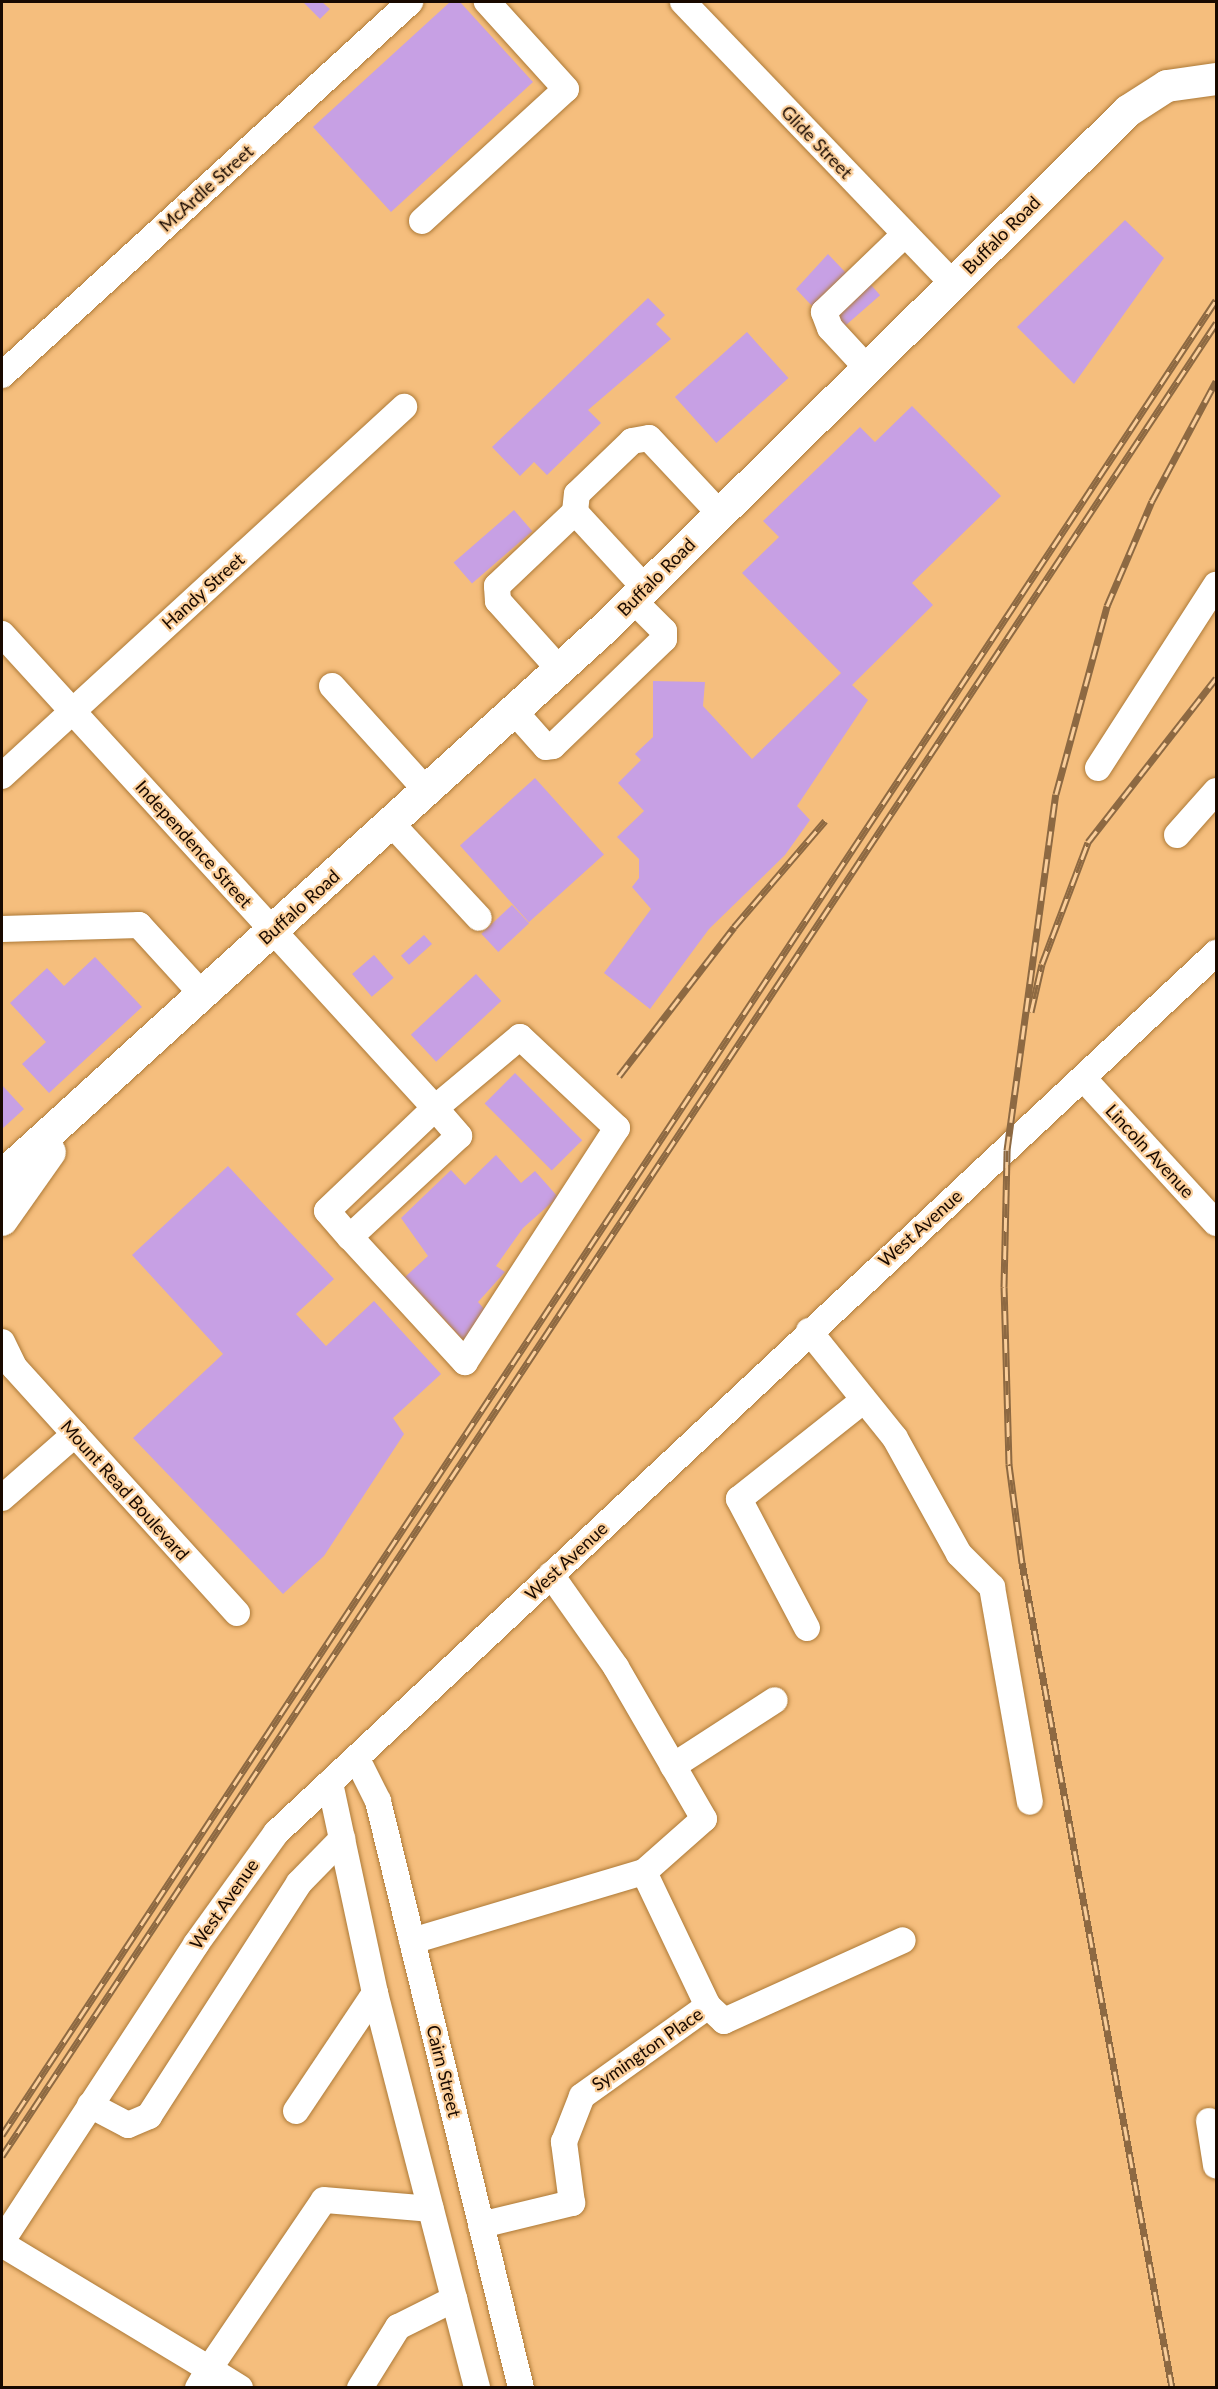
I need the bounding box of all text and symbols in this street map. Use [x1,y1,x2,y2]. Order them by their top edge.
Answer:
street label: Glide Street [777,101,857,183]
street label: McArdle Street [154,140,258,236]
street label: Buffalo Road [958,192,1044,278]
street label: Buffalo Road [613,534,699,620]
street label: Handy Street [157,548,249,634]
street label: Independence Street [131,776,257,912]
street label: Buffalo Road [254,865,344,949]
street label: Lincoln Avenue [1101,1099,1199,1203]
street label: West Avenue [874,1185,966,1271]
street label: Mount Read Boulevard [56,1415,194,1565]
street label: West Avenue [520,1517,612,1605]
street label: West Avenue [185,1855,263,1953]
street label: Symington Place [587,2003,707,2095]
street label: Cairn Street [422,2023,466,2119]

